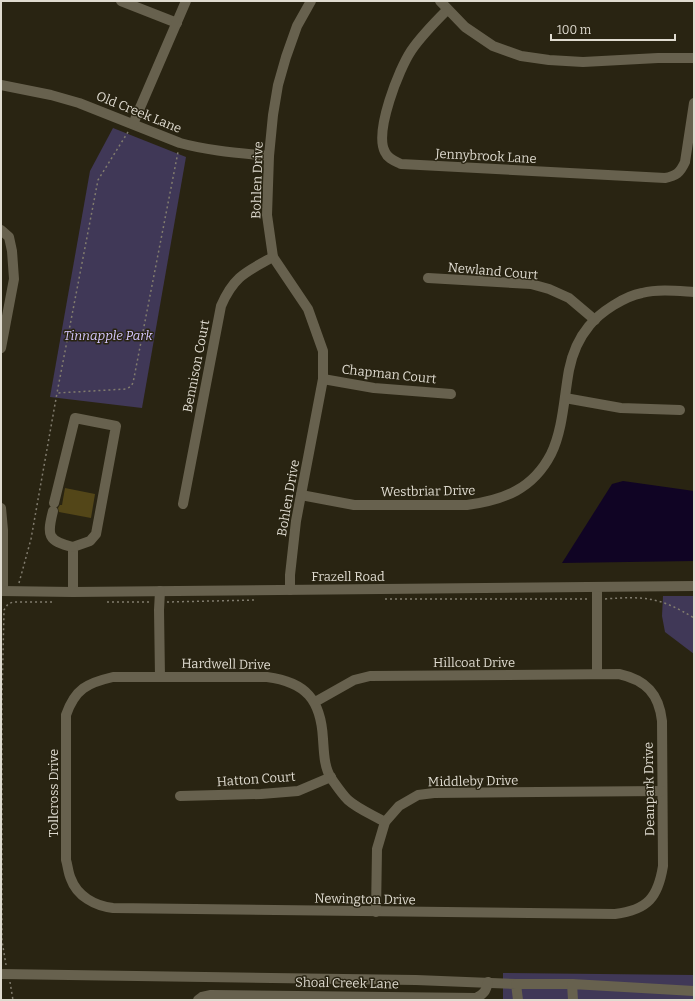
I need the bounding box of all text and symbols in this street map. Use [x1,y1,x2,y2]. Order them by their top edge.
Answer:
scale bar [551,16,675,42]
text: 100 m [557,23,592,37]
street label: Old Creek Lane [94,88,184,136]
street label: Bohlen Drive [248,141,266,219]
street label: Jennybrook Lane [434,146,537,166]
street label: Newland Court [447,260,539,282]
street label: Bennison Court [180,318,212,414]
park label: Tinnapple Park [63,328,153,343]
street label: Chapman Court [341,362,437,386]
street label: Bohlen Drive [274,459,302,537]
street label: Westbriar Drive [381,483,475,499]
street label: Frazell Road [311,569,385,584]
street label: Hillcoat Drive [433,655,515,670]
street label: Hardwell Drive [181,656,271,672]
street label: Deanpark Drive [641,742,657,836]
street label: Tollcross Drive [46,749,61,837]
street label: Hatton Court [216,769,296,789]
street label: Middleby Drive [428,773,518,789]
street label: Newington Drive [314,891,416,907]
street label: Shoal Creek Lane [295,975,399,991]

